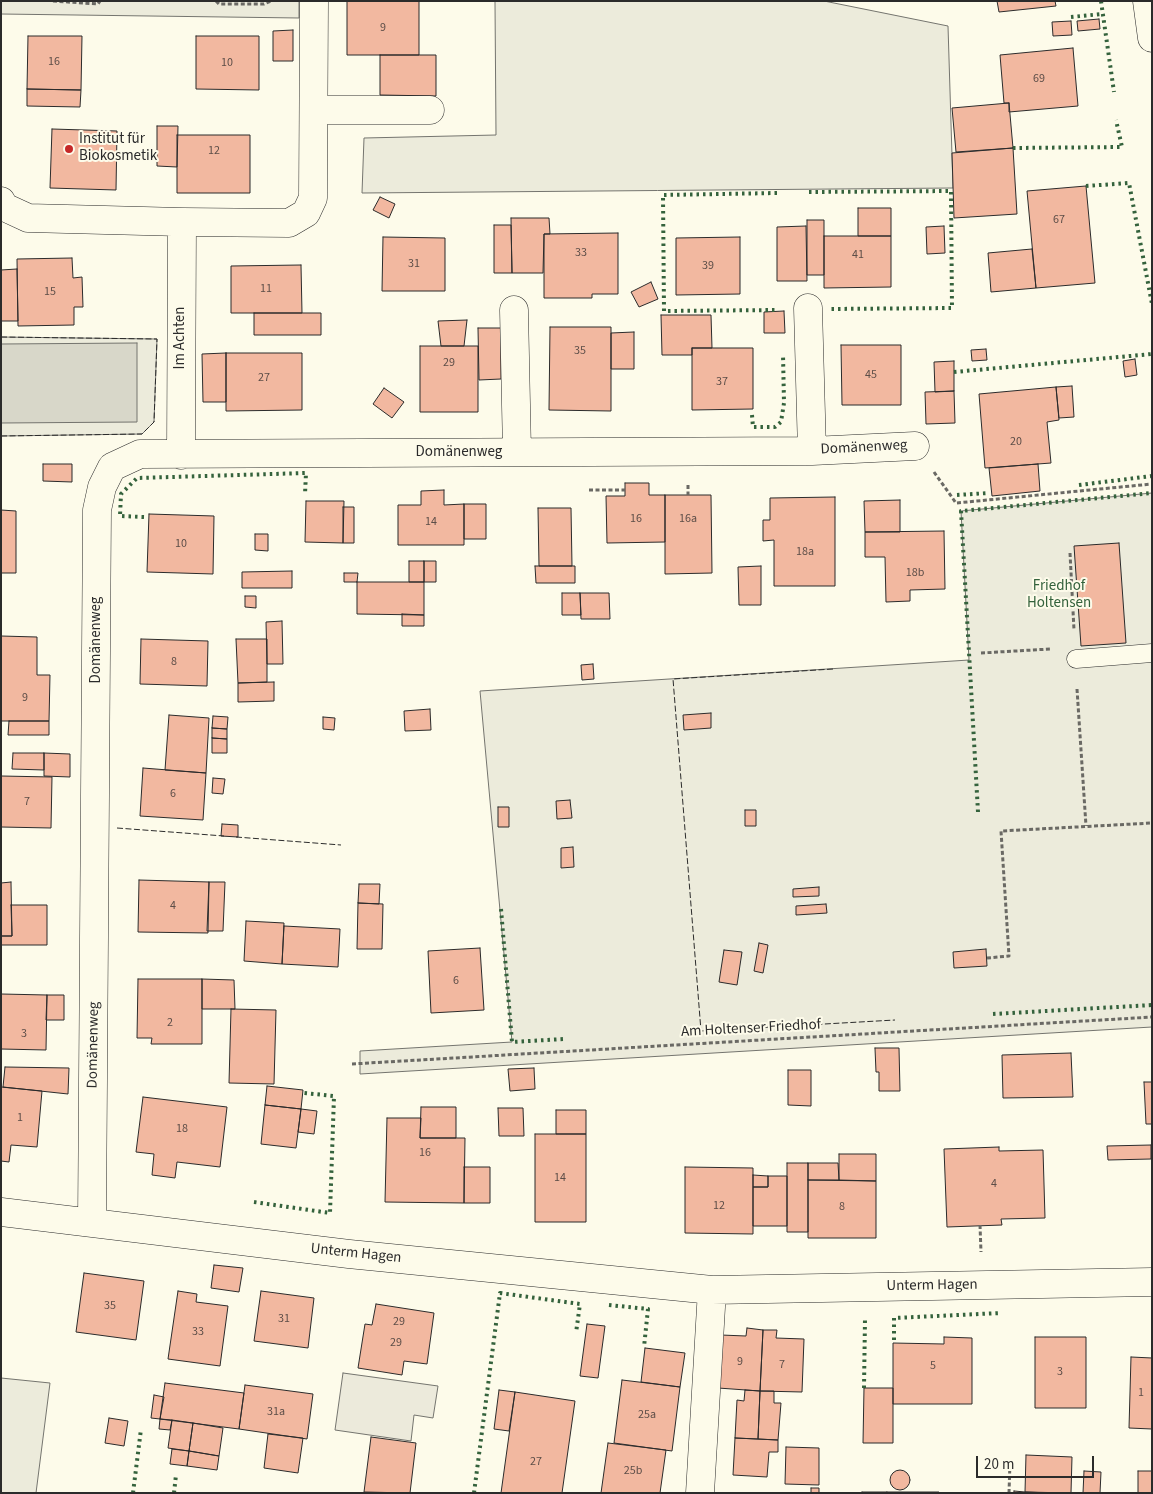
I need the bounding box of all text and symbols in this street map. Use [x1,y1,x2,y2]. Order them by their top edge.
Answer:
house number: 9 [380,21,386,35]
house number: 16 [48,55,60,69]
house number: 10 [221,56,233,70]
house number: 69 [1033,72,1045,86]
place label: Institut für Biokosmetik [79,131,157,166]
marker: Institut für Biokosmetik [63,143,75,155]
house number: 12 [208,144,220,158]
house number: 67 [1053,213,1065,227]
house number: 33 [575,246,587,260]
house number: 41 [852,248,864,262]
house number: 31 [408,257,420,271]
house number: 39 [702,259,714,273]
house number: 11 [260,282,272,296]
house number: 15 [44,285,56,299]
street label: Im Achten [172,306,190,370]
house number: 35 [574,344,586,358]
house number: 29 [443,356,455,370]
house number: 45 [865,368,877,382]
house number: 27 [258,371,270,385]
house number: 37 [716,375,728,389]
house number: 20 [1010,435,1022,449]
street label: Domänenweg [820,437,908,459]
street label: Domänenweg [416,444,502,462]
house number: 16 [630,512,642,526]
house number: 16a [679,512,697,526]
house number: 14 [425,515,437,529]
house number: 10 [175,537,187,551]
house number: 18a [796,545,814,559]
house number: 18b [906,566,924,580]
park label: Friedhof Holtensen [1027,578,1091,613]
street label: Domänenweg [88,597,106,683]
house number: 8 [171,655,177,669]
house number: 9 [22,691,28,705]
house number: 6 [170,787,176,801]
house number: 7 [24,795,30,809]
house number: 4 [170,899,176,913]
house number: 6 [453,974,459,988]
street label: Domänenweg [84,1001,104,1089]
house number: 2 [167,1016,173,1030]
street label: Am Holtenser Friedhof [681,1016,821,1042]
house number: 3 [21,1027,27,1041]
house number: 1 [17,1111,23,1125]
house number: 18 [176,1122,188,1136]
house number: 16 [419,1146,431,1160]
house number: 14 [554,1171,566,1185]
house number: 4 [991,1177,997,1191]
house number: 12 [713,1199,725,1213]
house number: 8 [839,1200,845,1214]
street label: Unterm Hagen [310,1240,402,1268]
street label: Unterm Hagen [886,1276,978,1296]
house number: 35 [104,1299,116,1313]
house number: 31 [278,1312,290,1326]
house number: 29 [393,1315,405,1329]
house number: 33 [192,1325,204,1339]
house number: 29 [390,1336,402,1350]
house number: 9 [737,1355,743,1369]
house number: 7 [779,1358,785,1372]
house number: 5 [930,1359,936,1373]
house number: 3 [1057,1365,1063,1379]
house number: 1 [1138,1386,1144,1400]
house number: 31a [267,1405,285,1419]
house number: 25a [638,1408,656,1422]
scale bar [978,1446,1096,1478]
text: 20 m [984,1454,1014,1475]
house number: 27 [530,1455,542,1469]
house number: 25b [624,1464,642,1478]

